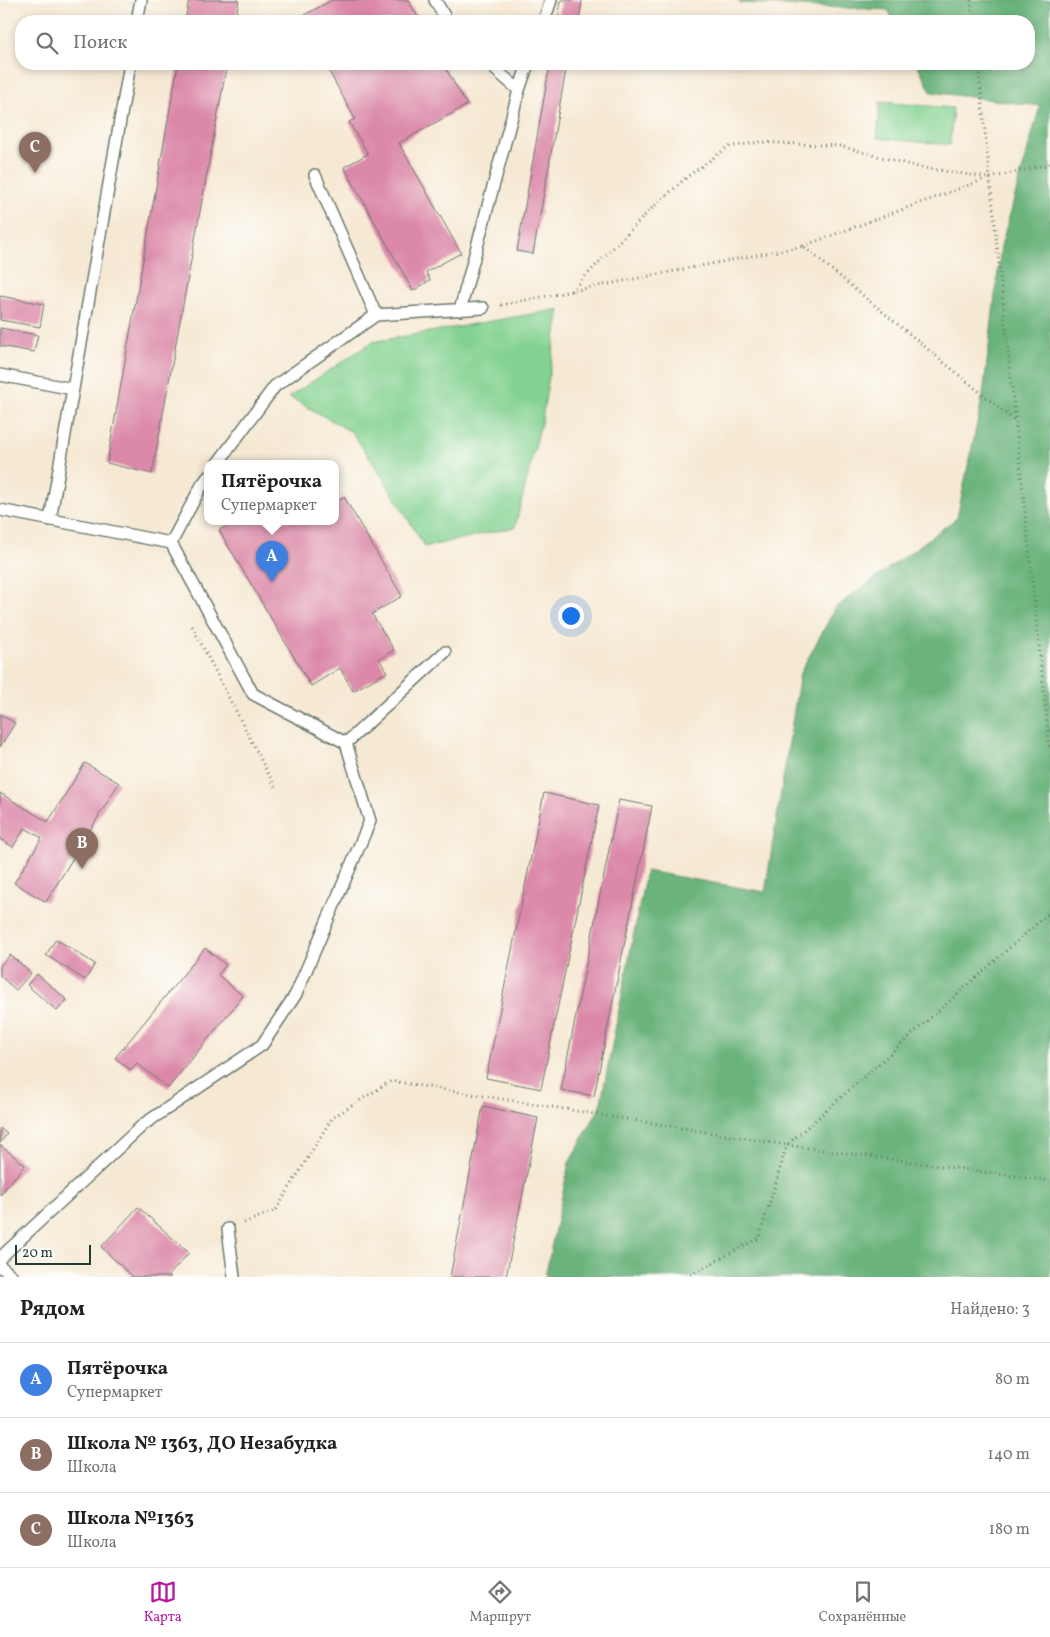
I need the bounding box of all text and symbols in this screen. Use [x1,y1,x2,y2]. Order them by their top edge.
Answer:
search box [15,15,1035,70]
icon: search [33,29,61,57]
text: Поиск [73,30,127,56]
pin: C [19,132,51,173]
popup [204,460,339,525]
text: Пятёрочка [221,469,322,495]
text: Супермаркет [221,495,317,517]
pin: A [256,541,288,582]
your location [558,603,584,629]
pin: B [66,828,98,869]
scale bar [15,1242,91,1265]
text: 20 m [22,1244,53,1263]
text: Рядом [20,1295,85,1324]
text: Найдено: 3 [950,1299,1030,1321]
text: Пятёрочка [67,1356,168,1382]
text: A [30,1369,42,1391]
text: 80 m [995,1369,1030,1391]
text: Супермаркет [67,1382,163,1404]
text: Школа № 1363, ДО Незабудка [67,1431,337,1457]
text: B [31,1444,41,1466]
text: 140 m [988,1444,1030,1466]
text: Школа [67,1457,117,1479]
text: Школа №1363 [67,1506,194,1532]
text: C [31,1519,41,1541]
text: 180 m [989,1519,1030,1541]
text: Школа [67,1532,117,1554]
tab: Карта [144,1578,182,1627]
tab: Маршрут [469,1578,531,1627]
tab: Сохранённые [819,1578,906,1627]

